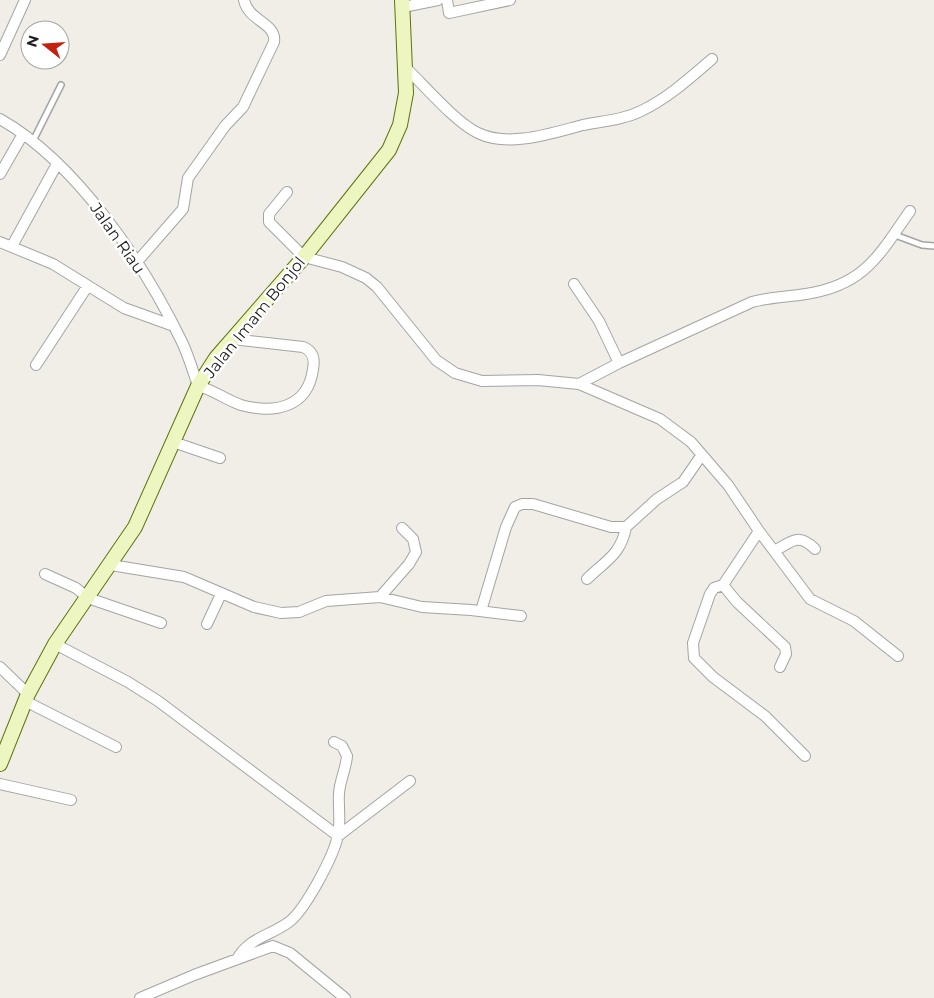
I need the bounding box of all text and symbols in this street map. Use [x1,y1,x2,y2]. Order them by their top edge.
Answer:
north arrow [20,20,70,70]
text: N [22,33,43,49]
street label: Jalan Riau [86,198,149,277]
street label: Jalan Imam Bonjol [199,253,309,382]

